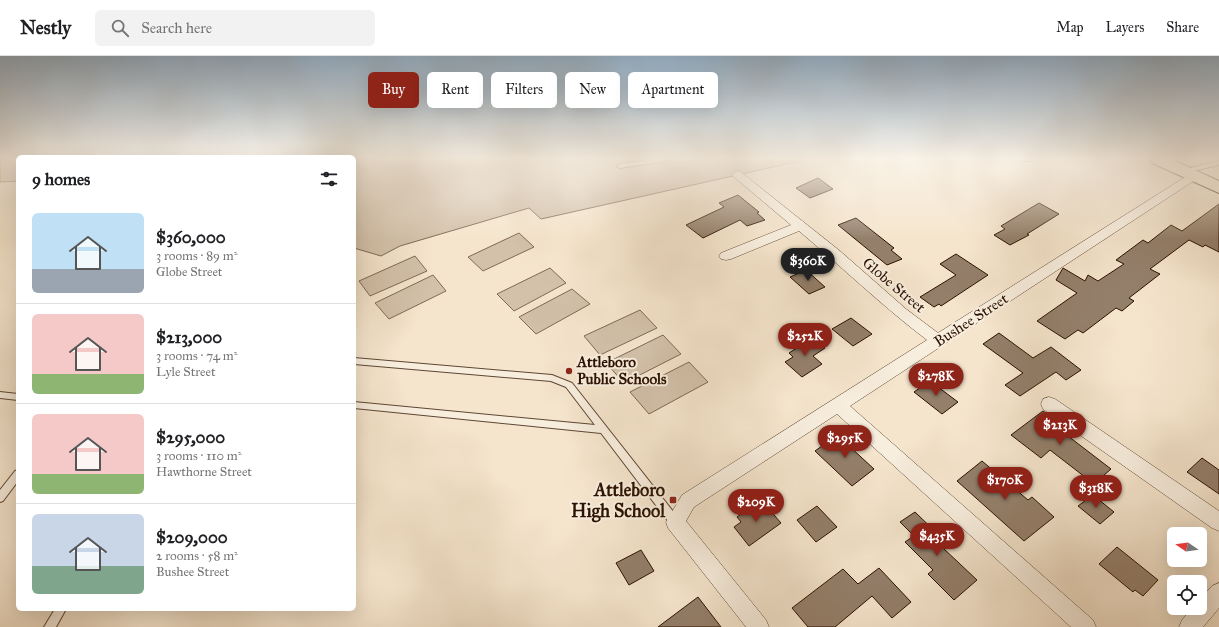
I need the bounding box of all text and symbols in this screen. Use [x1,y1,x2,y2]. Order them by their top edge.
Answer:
search box [95,10,375,46]
text: Nestly [20,16,71,39]
icon: search [109,17,131,39]
text: Search here [141,19,212,37]
text: Map [1056,19,1084,36]
text: Layers [1106,19,1144,36]
text: Share [1166,19,1199,36]
chip: Buy [368,72,419,108]
chip: Rent [427,72,483,108]
chip: Filters [491,72,557,108]
chip: New [565,72,620,108]
chip: Apartment [628,72,718,108]
icon: filters [318,168,340,190]
text: 9 homes [32,169,90,190]
text: $360,000 [156,227,226,248]
icon: home [64,229,112,277]
text: 3 rooms · 89 m² [156,248,238,264]
pin: $360K [780,248,836,282]
text: $360K [790,253,826,269]
street label: Globe Street [859,253,930,317]
text: Globe Street [156,264,222,280]
street label: Bushee Street [931,289,1012,351]
pin: $252K [777,323,833,357]
text: $213,000 [156,327,222,348]
text: $252K [787,328,823,344]
icon: home [64,330,112,378]
text: 3 rooms · 74 m² [156,348,238,364]
place label: Attleboro Public Schools [576,353,667,388]
pin: $278K [908,363,964,397]
text: Lyle Street [156,364,215,380]
marker: Attleboro Public Schools [564,366,574,376]
text: $278K [918,368,954,384]
pin: $213K [1032,412,1088,446]
text: $213K [1043,417,1077,433]
pin: $295K [817,425,873,459]
text: $295,000 [156,427,225,448]
icon: home [64,430,112,478]
text: $295K [827,430,863,446]
text: 3 rooms · 110 m² [156,448,241,464]
text: Hawthorne Street [156,464,252,480]
pin: $170K [977,467,1033,501]
text: $170K [987,472,1023,488]
pin: $318K [1068,475,1124,509]
place label: Attleboro High School [571,479,666,523]
text: $318K [1079,480,1113,496]
pin: $209K [728,489,784,523]
text: $209K [737,494,775,510]
marker: Attleboro High School [668,495,678,505]
pin: $435K [909,523,965,557]
text: $209,000 [156,527,228,548]
north arrow [1167,527,1207,567]
map controls [1167,527,1207,615]
text: $435K [919,528,955,544]
icon: home [64,530,112,578]
text: 2 rooms · 58 m² [156,548,238,564]
text: Bushee Street [156,564,229,580]
button: locate [1167,575,1207,615]

